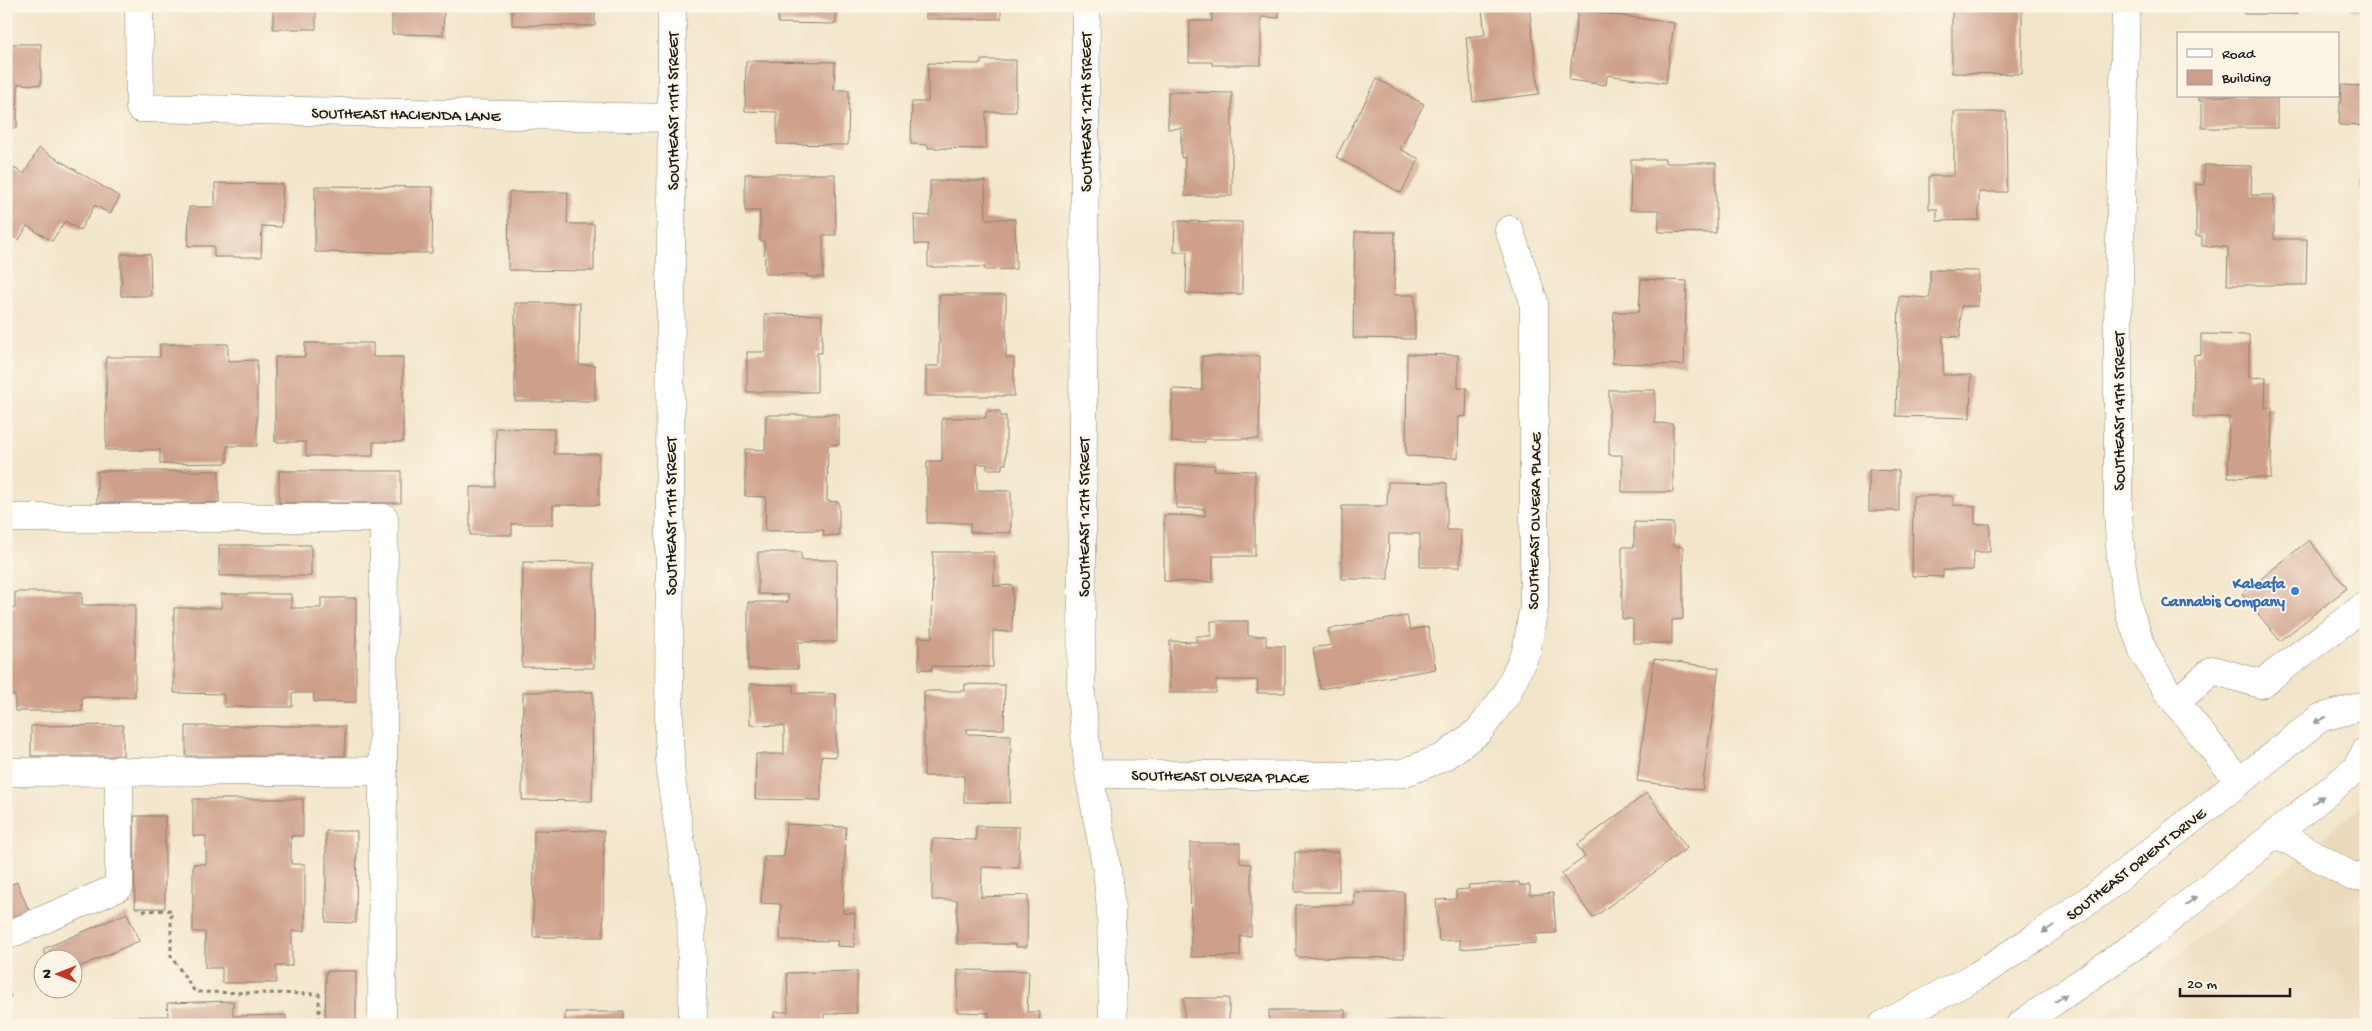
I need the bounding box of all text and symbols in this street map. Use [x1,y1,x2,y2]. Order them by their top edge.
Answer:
street label: SOUTHEAST 11TH STREET [666,31,685,190]
street label: SOUTHEAST 12TH STREET [1079,31,1098,192]
legend [2177,32,2340,98]
text: Road [2222,46,2256,64]
text: Building [2221,70,2271,88]
street label: SOUTHEAST HACIENDA LANE [311,105,502,128]
street label: SOUTHEAST 14TH STREET [2112,330,2131,491]
street label: SOUTHEAST OLVERA PLACE [1525,431,1548,610]
street label: SOUTHEAST 11TH STREET [664,436,683,595]
street label: SOUTHEAST 12TH STREET [1077,436,1096,597]
place label: Kaleafa Cannabis Company [2160,575,2286,613]
marker: Kaleafa Cannabis Company [2289,585,2301,597]
one-way arrow [2312,716,2327,724]
street label: SOUTHEAST OLVERA PLACE [1131,767,1310,790]
one-way arrow [2311,794,2324,805]
street label: SOUTHEAST ORIENT DRIVE [2064,805,2212,926]
one-way arrow [2184,896,2197,907]
one-way arrow [2042,924,2055,934]
north arrow [32,948,82,998]
scale bar [2180,966,2290,998]
text: N [39,969,56,979]
text: 20 m [2187,976,2217,994]
one-way arrow [2054,993,2067,1003]

